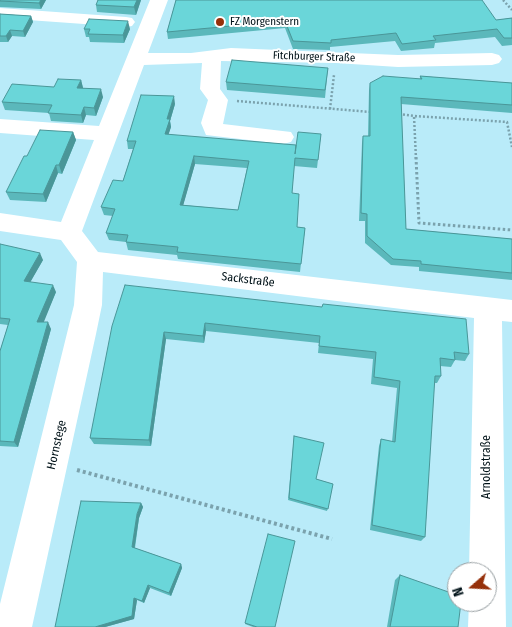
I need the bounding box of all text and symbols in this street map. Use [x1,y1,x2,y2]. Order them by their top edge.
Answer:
place label: FZ Morgenstern [230,15,299,29]
marker: FZ Morgenstern [214,16,226,28]
street label: Fitchburger Straße [273,49,355,65]
street label: Sackstraße [221,270,275,290]
street label: Hornstege [44,419,70,471]
street label: Arnoldstraße [480,435,494,499]
north arrow [447,562,497,612]
text: N [449,585,468,598]

